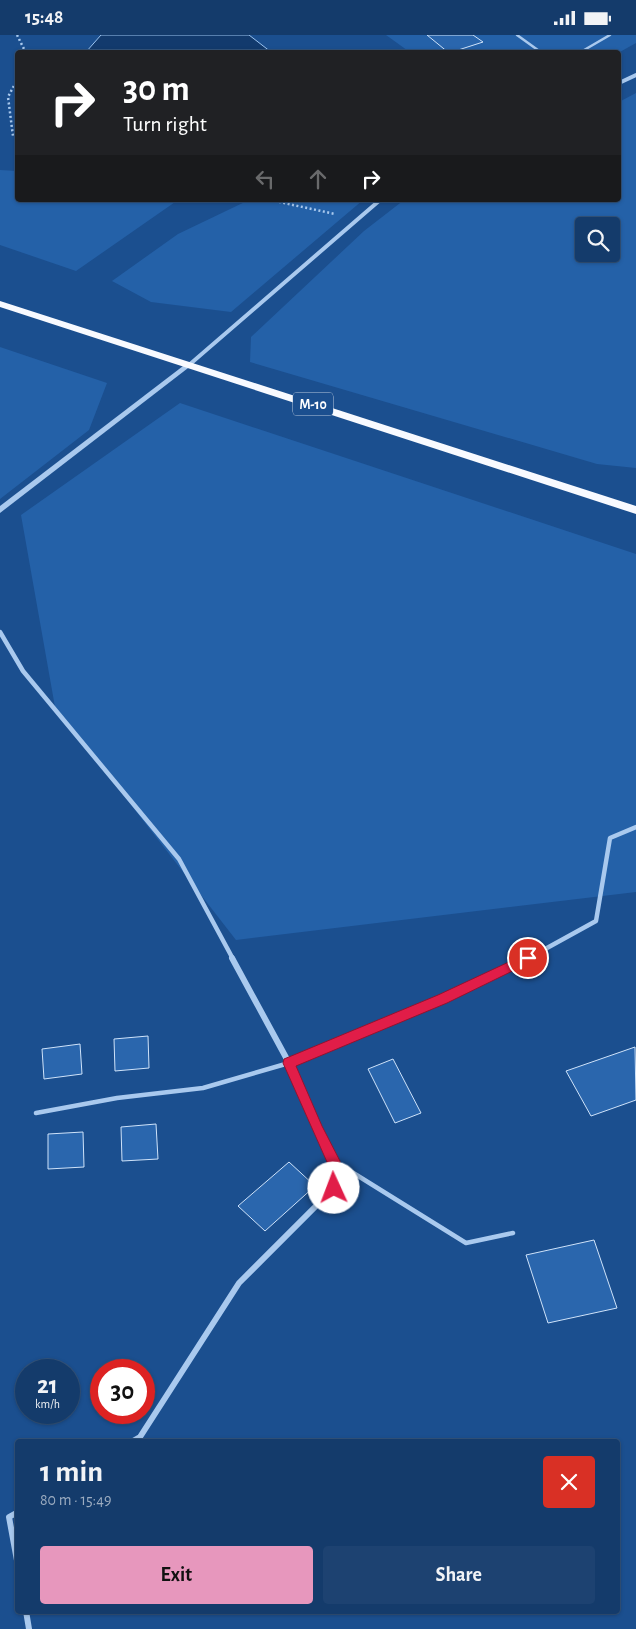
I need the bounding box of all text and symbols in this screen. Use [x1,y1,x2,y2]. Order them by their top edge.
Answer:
text: 15:48 [25,8,63,27]
icon: right [40,70,105,135]
text: 30 m [123,72,190,107]
text: Turn right [123,113,207,135]
icon: left [251,165,279,193]
icon: ahead [304,165,332,193]
icon: right [357,165,385,193]
map controls [575,217,620,262]
button: search [575,217,620,262]
road number: М-10 [293,393,333,415]
pin [507,937,549,979]
icon: arrive [514,944,542,972]
position arrow [307,1161,359,1213]
speed limit sign: 30 [90,1359,155,1424]
text: 21 [37,1373,58,1398]
text: km/h [35,1398,60,1410]
button: close [543,1456,595,1508]
text: 1 min [40,1457,103,1487]
text: 80 m · 15:49 [40,1492,112,1508]
button: Exit [40,1546,313,1604]
button: Share [323,1546,595,1604]

